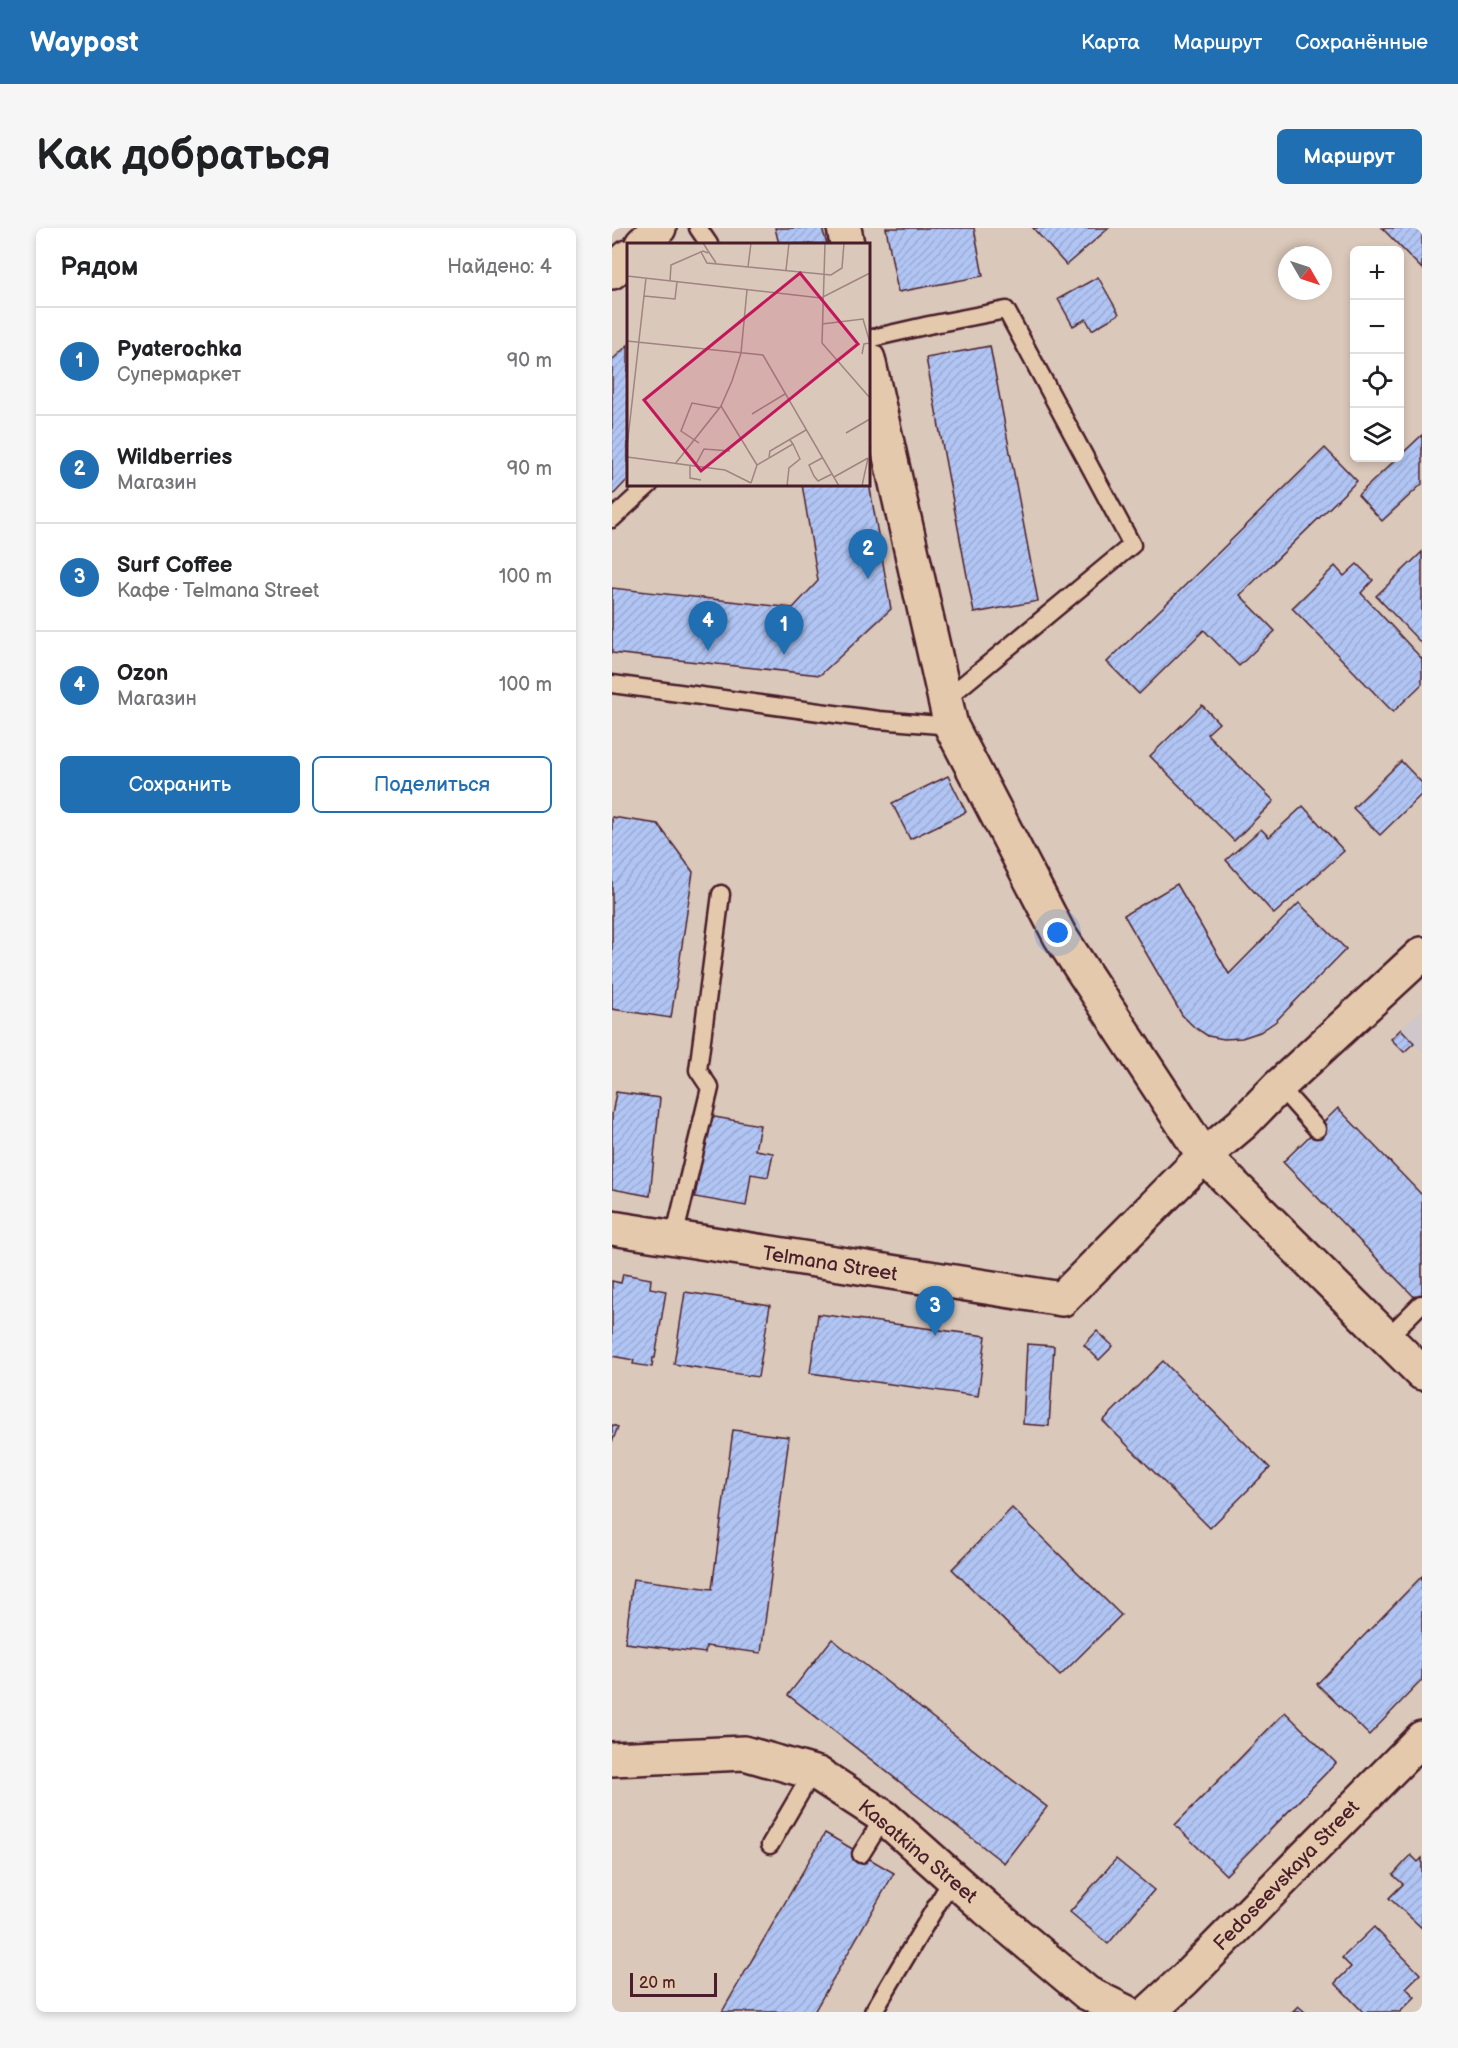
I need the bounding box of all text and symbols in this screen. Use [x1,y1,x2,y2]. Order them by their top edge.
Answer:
text: Waypost [30,26,139,59]
text: Карта [1081,30,1140,55]
text: Маршрут [1173,30,1262,55]
text: Сохранённые [1295,30,1428,55]
button: Маршрут [1277,129,1422,184]
text: Как добраться [36,131,331,182]
inset map [627,243,870,486]
north arrow [1278,246,1332,300]
map controls [1350,246,1404,462]
button: + [1350,246,1404,300]
text: Рядом [60,252,138,283]
text: Найдено: 4 [447,255,552,279]
button: − [1350,300,1404,354]
text: Pyaterochka [117,336,242,363]
text: 1 [75,349,84,373]
text: 90 m [507,349,552,373]
button: locate [1350,354,1404,408]
text: Супермаркет [117,363,241,387]
button: layers [1350,408,1404,462]
text: Wildberries [117,444,232,471]
text: 2 [74,457,85,481]
text: 90 m [507,457,552,481]
text: Магазин [117,471,197,495]
pin: 2 [848,530,888,579]
text: Surf Coffee [117,552,232,579]
text: 3 [74,565,85,589]
text: 100 m [499,565,552,589]
text: Кафе · Telmana Street [117,579,319,603]
pin: 4 [688,602,728,651]
pin: 1 [764,606,804,655]
text: Ozon [117,660,168,687]
text: 4 [74,673,85,697]
text: 100 m [499,673,552,697]
text: Магазин [117,687,197,711]
button: Сохранить [60,756,300,813]
button: Поделиться [312,756,552,813]
your location [1043,918,1072,947]
street label: Telmana Street [760,1241,899,1287]
pin: 3 [916,1286,954,1336]
street label: Kasatkina Street [853,1795,982,1909]
street label: Fedoseevskaya Street [1209,1796,1365,1956]
scale bar [630,1970,717,1998]
text: 20 m [639,1974,675,1993]

